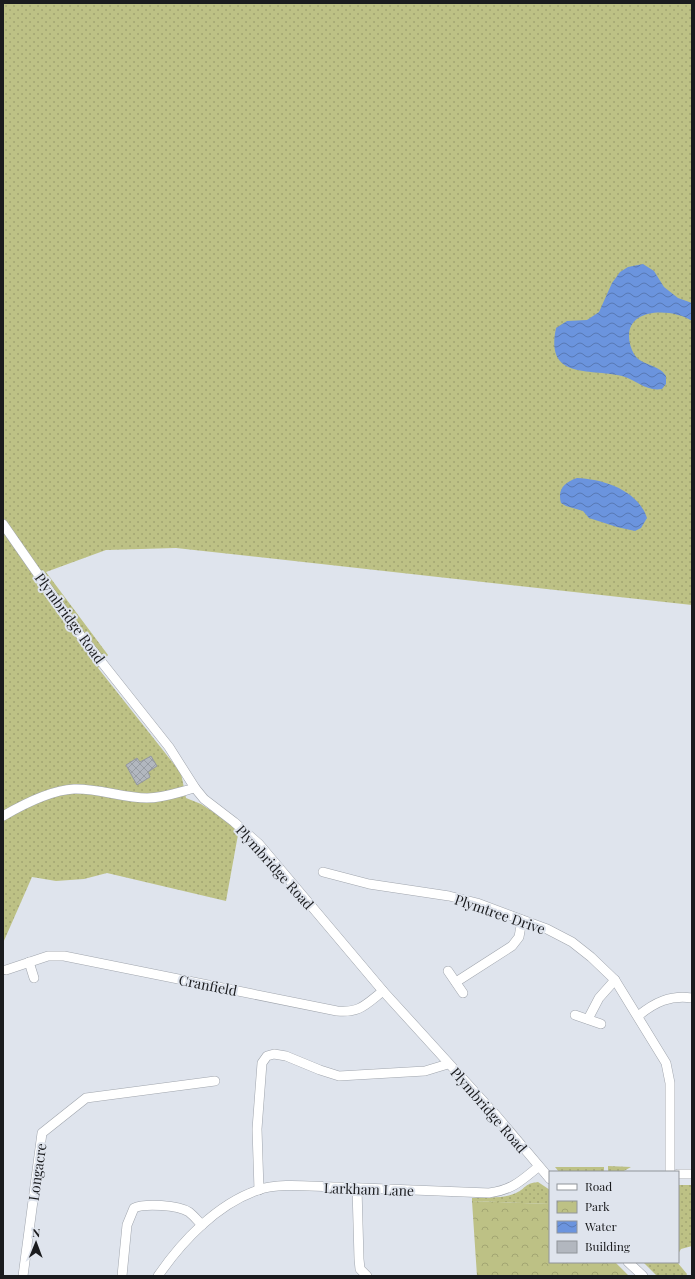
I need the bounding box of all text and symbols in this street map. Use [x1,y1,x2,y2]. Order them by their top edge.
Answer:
street label: Plymbridge Road [31,569,109,667]
street label: Plymbridge Road [232,821,318,913]
street label: Plymtree Drive [452,890,548,938]
street label: Cranfield [177,970,239,1000]
street label: Plymbridge Road [447,1063,531,1157]
street label: Longacre [24,1142,50,1202]
legend [549,1171,679,1263]
street label: Larkham Lane [324,1178,414,1200]
text: Road [585,1178,612,1194]
text: Park [585,1198,610,1214]
text: Water [584,1218,618,1234]
north arrow [16,1223,56,1263]
text: N [32,1225,40,1240]
text: Building [585,1238,631,1254]

